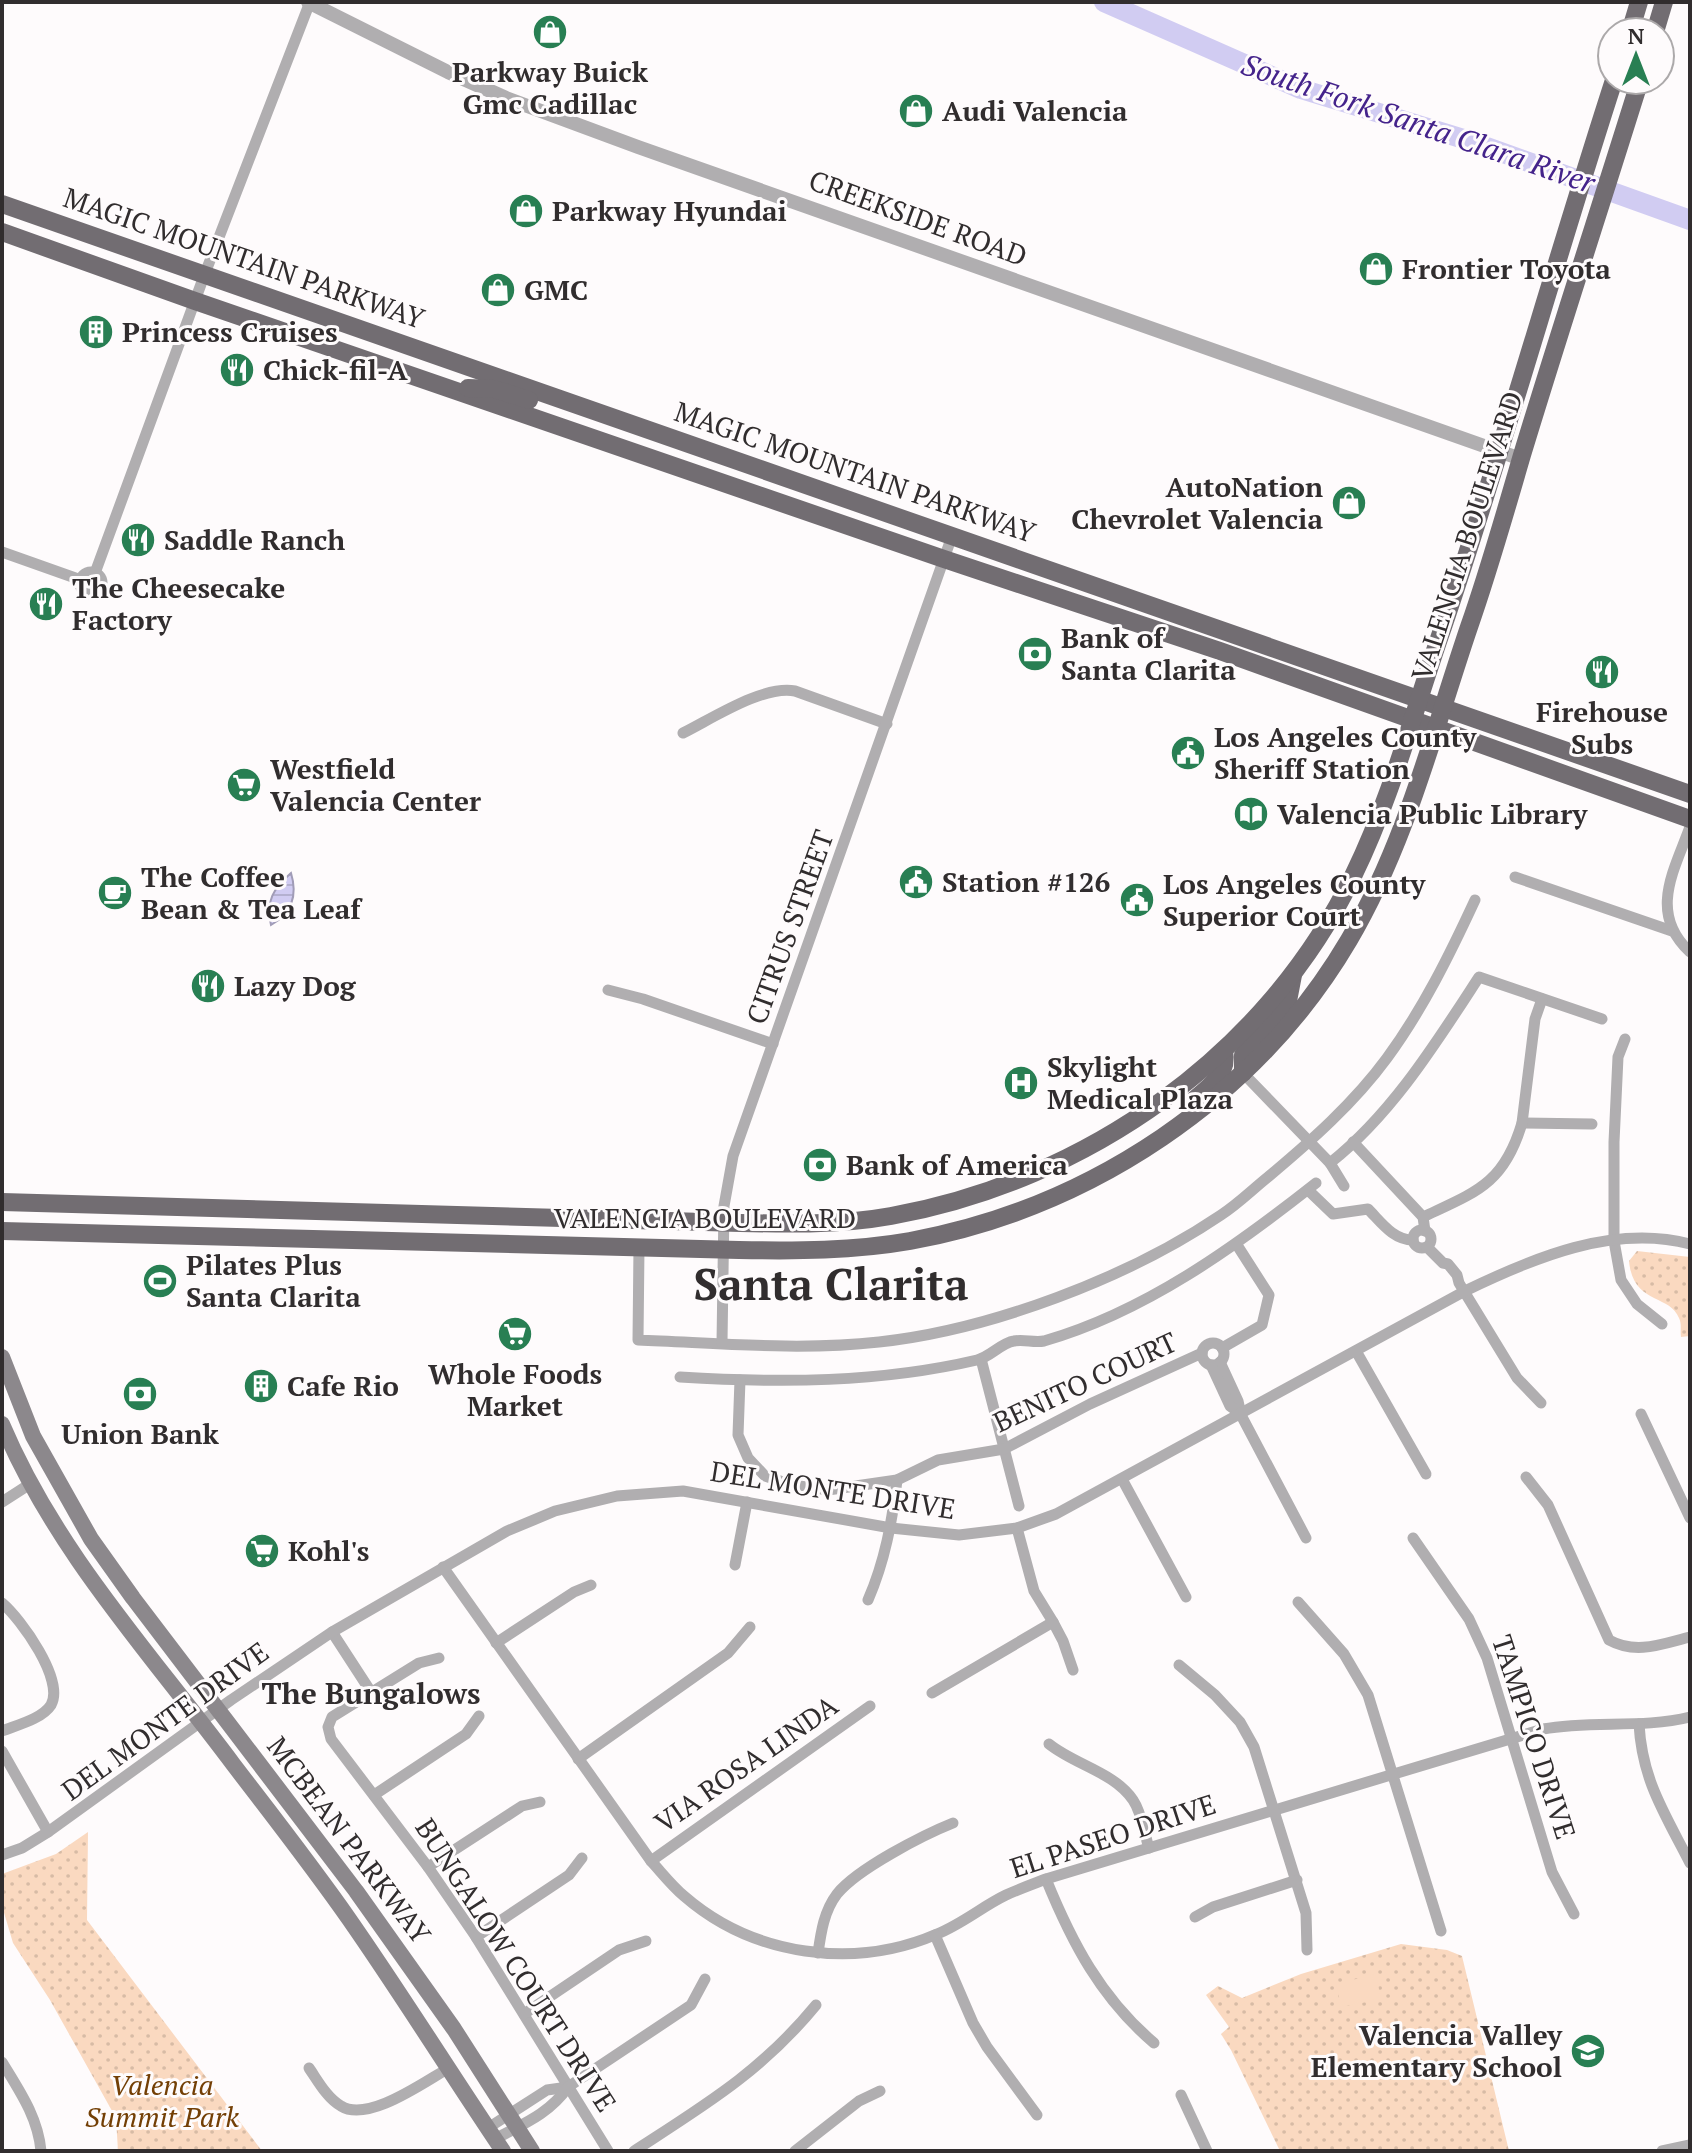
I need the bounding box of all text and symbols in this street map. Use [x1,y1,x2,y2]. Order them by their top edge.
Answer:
shop icon: Parkway Buick Gmc Cadillac [531,13,569,51]
north arrow [1596,16,1676,96]
text: N [1628,21,1645,50]
water label: South Fork Santa Clara River [1236,44,1602,203]
place label: Parkway Buick Gmc Cadillac [452,53,649,122]
shop icon: Audi Valencia [897,92,935,130]
place label: Audi Valencia [942,92,1128,129]
street label: CREEKSIDE ROAD [804,161,1032,274]
street label: MAGIC MOUNTAIN PARKWAY [59,178,430,337]
shop icon: Parkway Hyundai [507,192,545,230]
place label: Parkway Hyundai [552,192,787,229]
shop icon: Frontier Toyota [1357,250,1395,288]
place label: Frontier Toyota [1402,250,1611,287]
shop icon: GMC [479,271,517,309]
place label: GMC [524,271,588,308]
building icon: Princess Cruises [77,313,115,351]
place label: Princess Cruises [122,313,338,350]
restaurant icon: Chick-fil-A [218,351,256,389]
place label: Chick-fil-A [263,351,408,388]
street label: VALENCIA BOULEVARD [1402,386,1531,685]
street label: MAGIC MOUNTAIN PARKWAY [670,392,1041,551]
place label: AutoNation Chevrolet Valencia [1071,468,1323,537]
shop icon: AutoNation Chevrolet Valencia [1330,484,1368,522]
restaurant icon: Saddle Ranch [119,521,157,559]
place label: Saddle Ranch [164,521,345,558]
place label: The Cheesecake Factory [72,569,285,638]
restaurant icon: The Cheesecake Factory [27,585,65,623]
place label: Bank of Santa Clarita [1061,619,1236,688]
bank icon: Bank of Santa Clarita [1016,635,1054,673]
restaurant icon: Firehouse Subs [1583,653,1621,691]
place label: Firehouse Subs [1536,693,1668,762]
place label: Los Angeles County Sheriff Station [1214,718,1477,787]
public building icon: Los Angeles County Sheriff Station [1169,734,1207,772]
place label: Westfield Valencia Center [270,750,481,819]
supermarket icon: Westfield Valencia Center [225,766,263,804]
library icon: Valencia Public Library [1232,795,1270,833]
place label: Valencia Public Library [1277,795,1588,832]
street label: CITRUS STREET [737,825,842,1029]
place label: The Coffee Bean & Tea Leaf [141,858,363,927]
public building icon: Station #126 [897,863,935,901]
place label: Station #126 [942,863,1111,900]
place label: Los Angeles County Superior Court [1163,865,1426,934]
cafe icon: The Coffee Bean & Tea Leaf [96,874,134,912]
public building icon: Los Angeles County Superior Court [1118,881,1156,919]
restaurant icon: Lazy Dog [189,967,227,1005]
place label: Lazy Dog [234,967,357,1004]
place label: Skylight Medical Plaza [1047,1048,1233,1117]
hospital icon: Skylight Medical Plaza [1002,1064,1040,1102]
bank icon: Bank of America [801,1146,839,1184]
place label: Bank of America [846,1146,1068,1183]
street label: VALENCIA BOULEVARD [554,1199,856,1236]
place label: Pilates Plus Santa Clarita [186,1246,361,1315]
district label: Santa Clarita [694,1254,968,1313]
sports icon: Pilates Plus Santa Clarita [141,1262,179,1300]
supermarket icon: Whole Foods Market [496,1315,534,1353]
street label: BENITO COURT [987,1323,1183,1440]
place label: Whole Foods Market [428,1355,602,1424]
building icon: Cafe Rio [242,1367,280,1405]
place label: Cafe Rio [287,1367,399,1404]
bank icon: Union Bank [121,1375,159,1413]
place label: Union Bank [61,1415,220,1452]
street label: DEL MONTE DRIVE [708,1452,958,1527]
supermarket icon: Kohl's [243,1532,281,1570]
place label: Kohl's [288,1532,369,1569]
street label: TAMPICO DRIVE [1484,1630,1585,1844]
street label: DEL MONTE DRIVE [54,1633,276,1808]
district label: The Bungalows [262,1673,481,1713]
street label: VIA ROSA LINDA [647,1686,845,1841]
street label: MCBEAN PARKWAY [259,1729,440,1951]
street label: EL PASEO DRIVE [1005,1785,1220,1886]
street label: BUNGALOW COURT DRIVE [408,1811,625,2119]
place label: Valencia Valley Elementary School [1311,2016,1563,2085]
school or university icon: Valencia Valley Elementary School [1569,2032,1607,2070]
park label: Valencia Summit Park [85,2066,240,2135]

